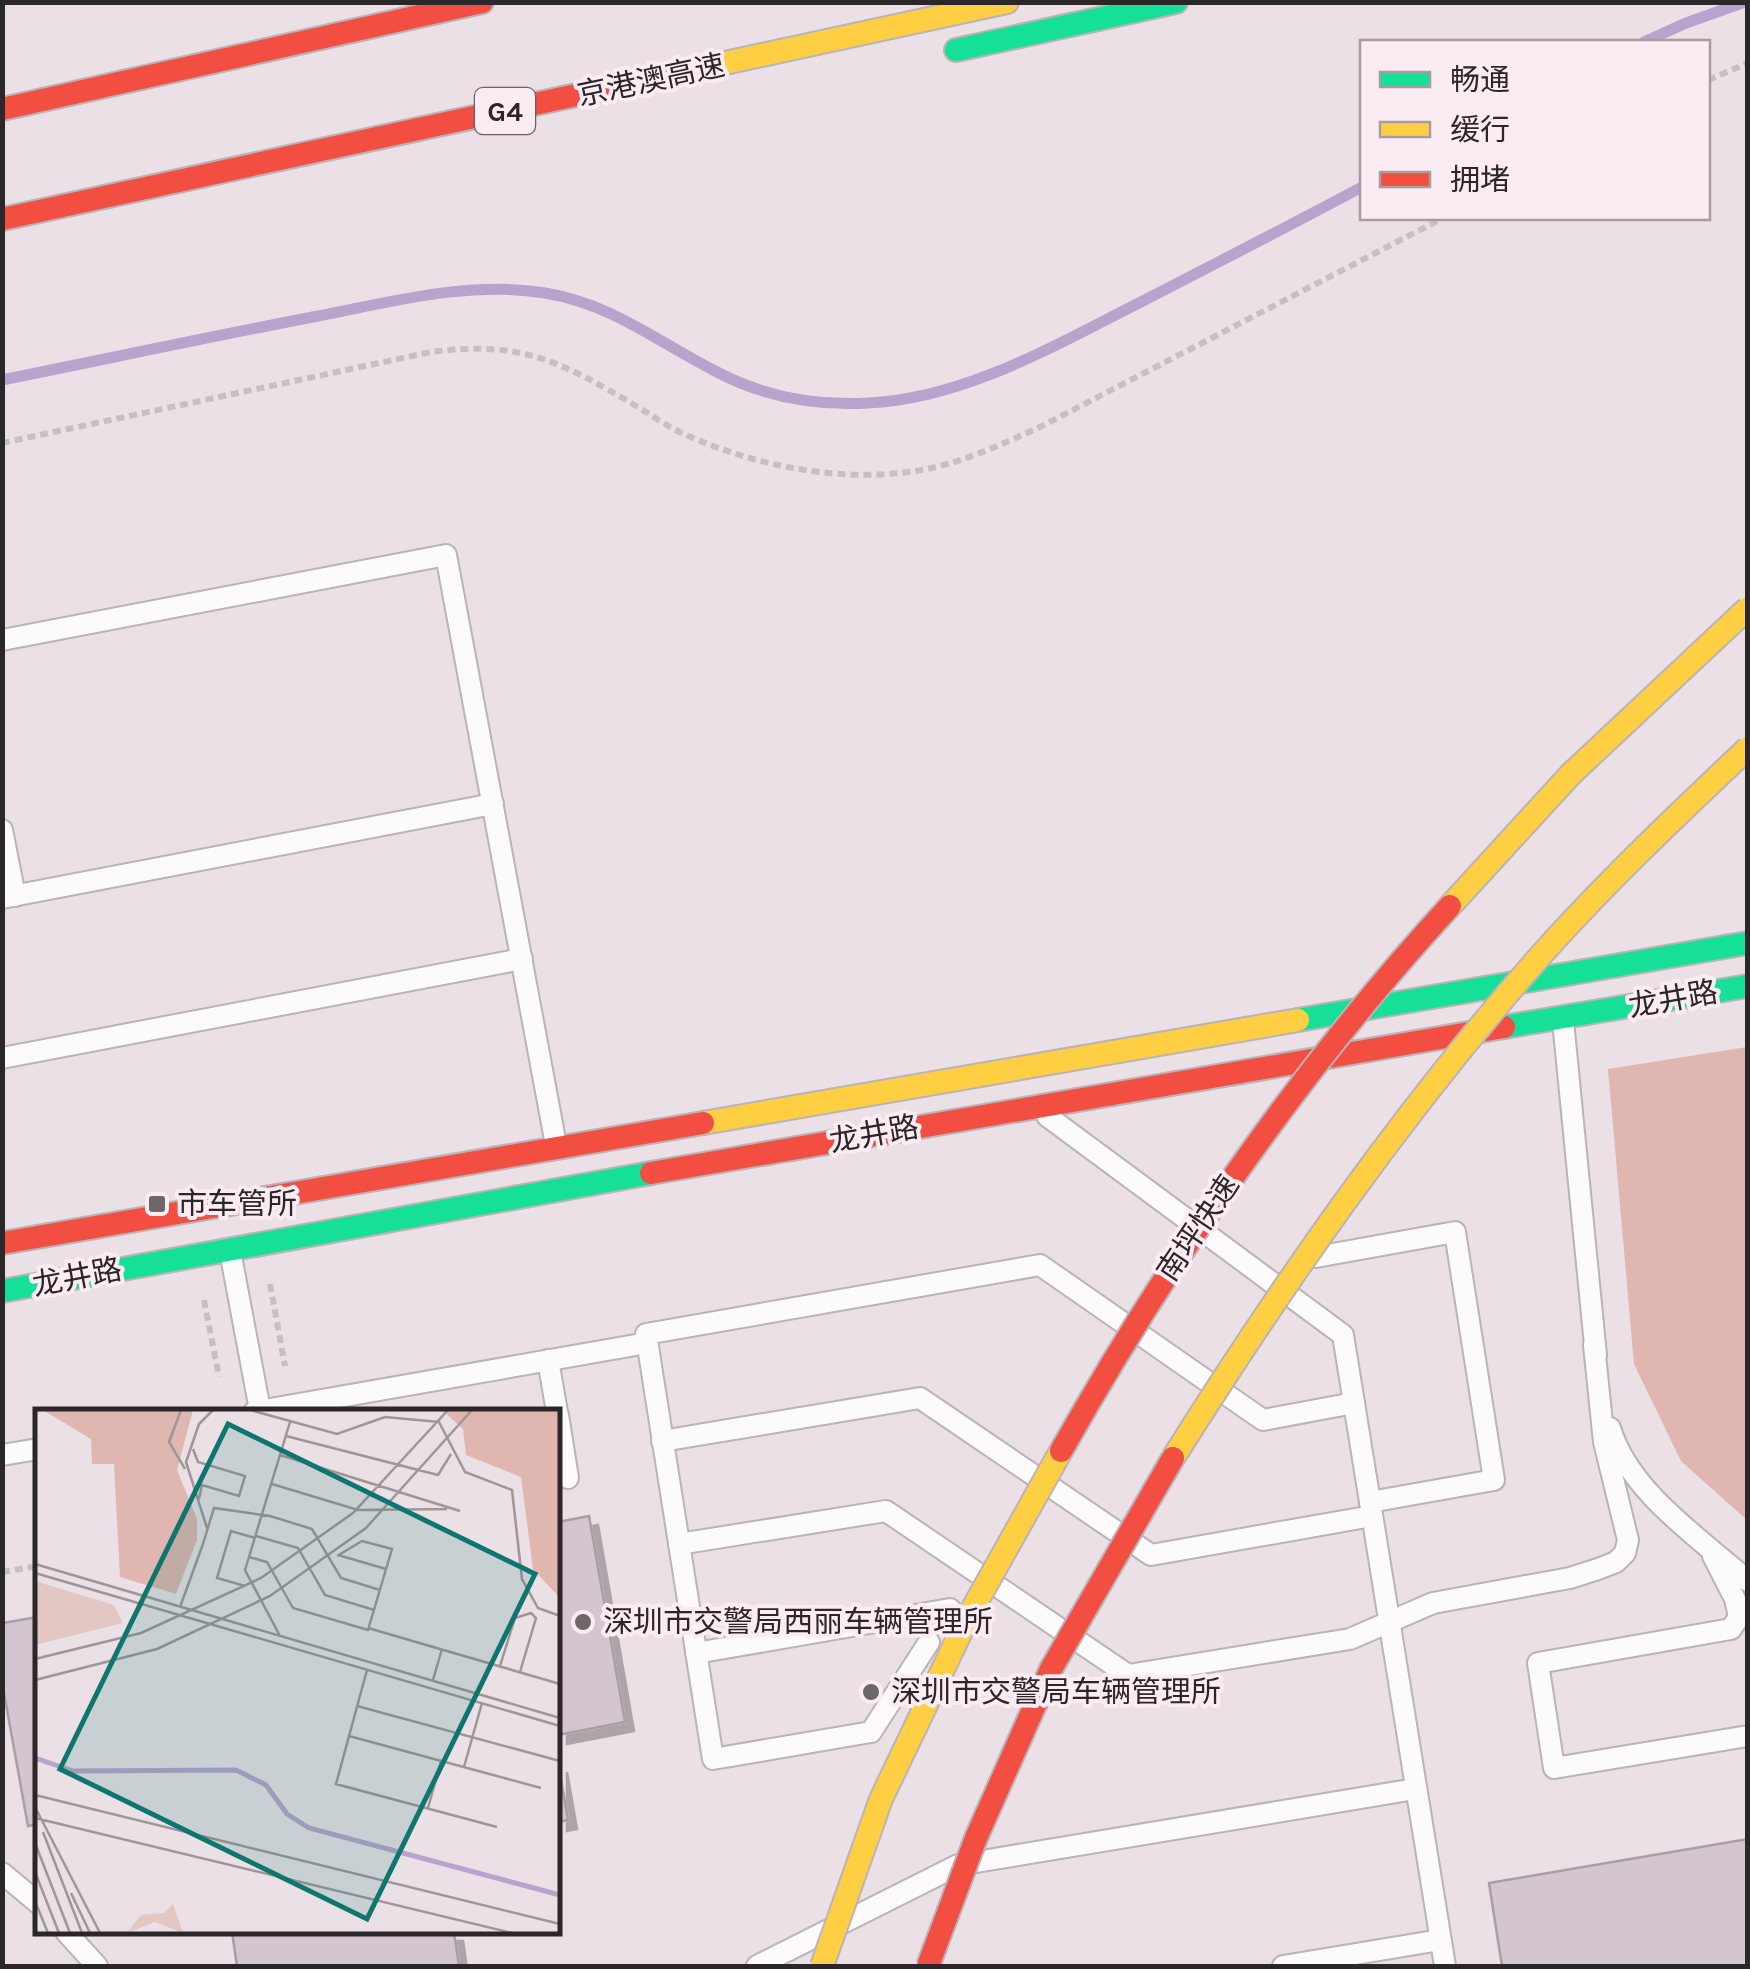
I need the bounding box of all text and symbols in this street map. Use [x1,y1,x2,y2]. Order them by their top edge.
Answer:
legend [1360,40,1710,220]
street label: 京港澳高速 [574,47,728,113]
text: 畅通 [1450,62,1510,98]
road number: G4 [475,88,535,134]
text: 缓行 [1450,112,1510,148]
text: 拥堵 [1450,162,1510,198]
street label: 龙井路 [1626,973,1720,1025]
street label: 龙井路 [827,1108,921,1160]
street label: 南坪快速 [1150,1168,1246,1288]
place label: 市车管所 [177,1186,297,1222]
marker: 市车管所 [146,1193,168,1215]
street label: 龙井路 [29,1251,125,1303]
inset map [35,1409,560,1934]
place label: 深圳市交警局西丽车辆管理所 [603,1604,993,1640]
marker: 深圳市交警局西丽车辆管理所 [572,1611,594,1633]
place label: 深圳市交警局车辆管理所 [891,1674,1221,1710]
marker: 深圳市交警局车辆管理所 [860,1681,882,1703]

